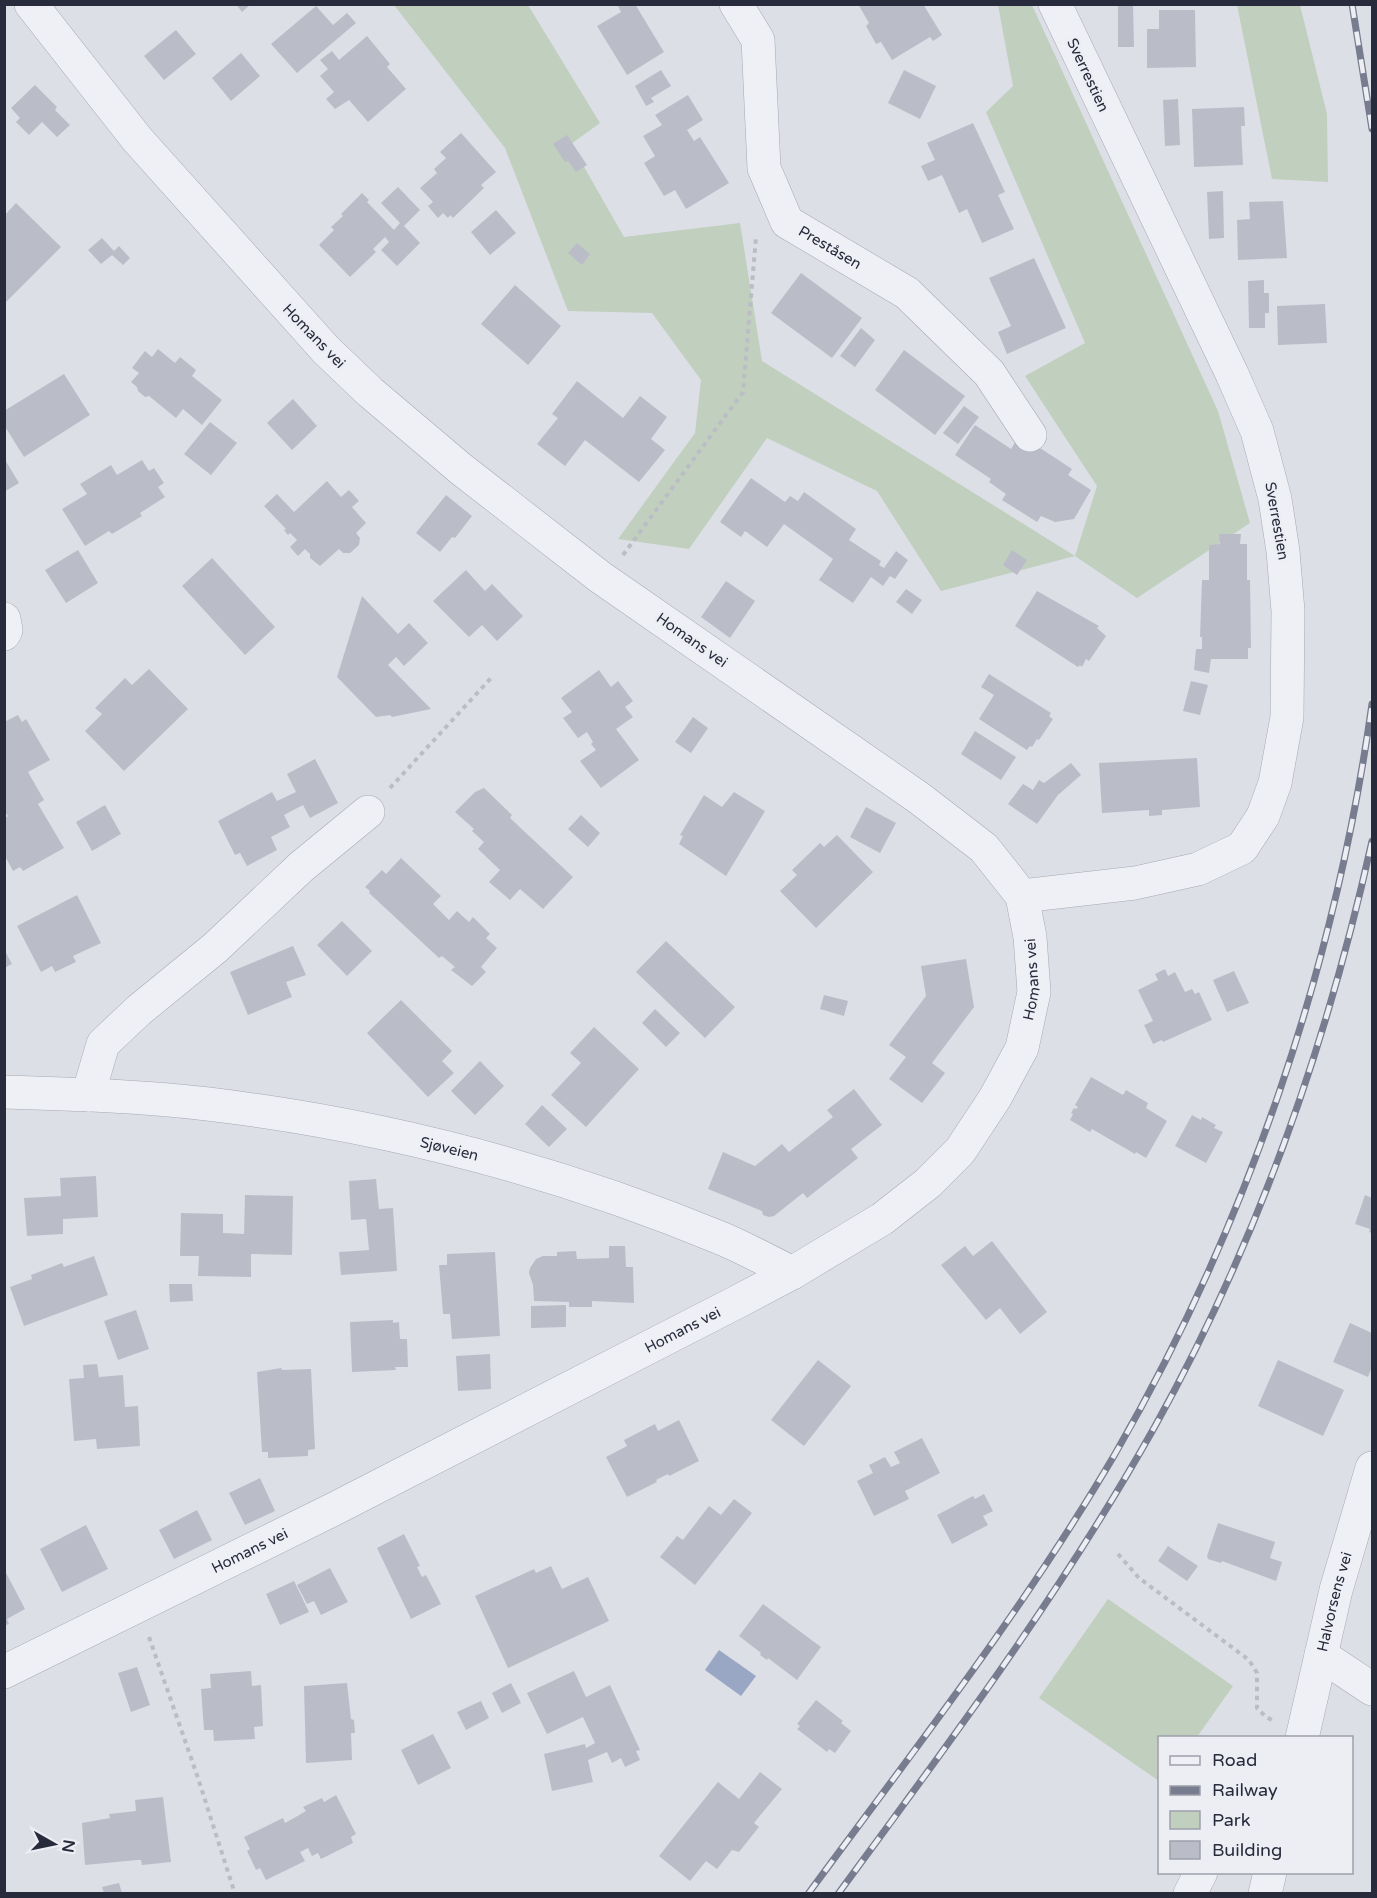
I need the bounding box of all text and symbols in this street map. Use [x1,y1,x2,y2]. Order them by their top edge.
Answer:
street label: Sverrestien [1063,35,1113,115]
street label: Preståsen [795,222,865,273]
street label: Homans vei [279,300,349,372]
street label: Sverrestien [1261,480,1293,562]
street label: Homans vei [653,609,731,671]
street label: Homans vei [1019,938,1044,1022]
street label: Sjøveien [418,1133,481,1165]
street label: Homans vei [642,1303,724,1357]
street label: Homans vei [209,1524,291,1577]
street label: Halvorsens vei [1313,1550,1356,1653]
legend [1158,1736,1353,1874]
text: Road [1212,1749,1257,1771]
text: Railway [1212,1779,1278,1801]
text: Park [1212,1809,1251,1831]
north arrow [24,1814,84,1874]
text: N [57,1838,79,1854]
text: Building [1212,1839,1282,1861]

